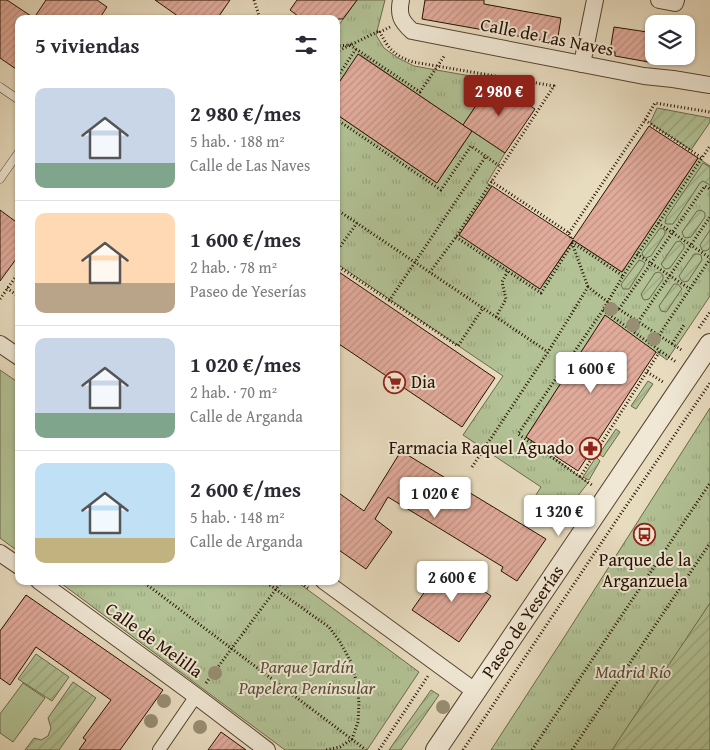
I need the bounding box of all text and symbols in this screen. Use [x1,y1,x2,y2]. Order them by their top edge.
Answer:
street label: Calle de Las Naves [478,10,616,63]
map controls [645,15,695,65]
button: layers [645,15,695,65]
text: 5 viviendas [35,30,140,61]
icon: filters [292,31,320,59]
pin: 2 980 € [453,74,545,117]
text: 2 980 € [475,79,523,103]
text: 2 980 €/mes [190,98,301,129]
icon: home [75,108,135,168]
text: 5 hab. · 188 m² [190,129,285,153]
text: Calle de Las Naves [190,153,310,177]
text: 1 600 €/mes [190,224,301,255]
icon: home [75,233,135,293]
text: 2 hab. · 78 m² [190,255,277,279]
text: Paseo de Yeserías [190,279,306,303]
text: 1 020 €/mes [190,349,301,380]
pin: 1 600 € [545,352,637,394]
text: 1 600 € [567,356,615,380]
icon: home [75,358,135,418]
place label: Dia [411,368,436,395]
supermarket icon: Dia [383,370,407,394]
text: 2 hab. · 70 m² [190,380,277,404]
text: Calle de Arganda [190,404,303,428]
place label: Farmacia Raquel Aguado [389,434,574,461]
pharmacy icon: Farmacia Raquel Aguado [578,436,602,460]
text: 2 600 €/mes [190,474,301,505]
pin: 1 020 € [389,476,481,519]
text: 1 020 € [411,481,459,505]
icon: home [75,483,135,543]
pin: 1 320 € [513,494,605,537]
text: 1 320 € [535,499,583,523]
text: 5 hab. · 148 m² [190,505,285,529]
bus stop icon: Parque de la Arganzuela [633,523,657,547]
text: Calle de Arganda [190,529,303,553]
place label: Parque de la Arganzuela [599,546,692,594]
street label: Paseo de Yeserías [474,559,570,683]
pin: 2 600 € [406,560,498,603]
text: 2 600 € [428,565,476,589]
street label: Calle de Melilla [100,595,209,685]
park label: Parque Jardín Papelera Peninsular [238,653,377,701]
park label: Madrid Río [595,658,671,685]

